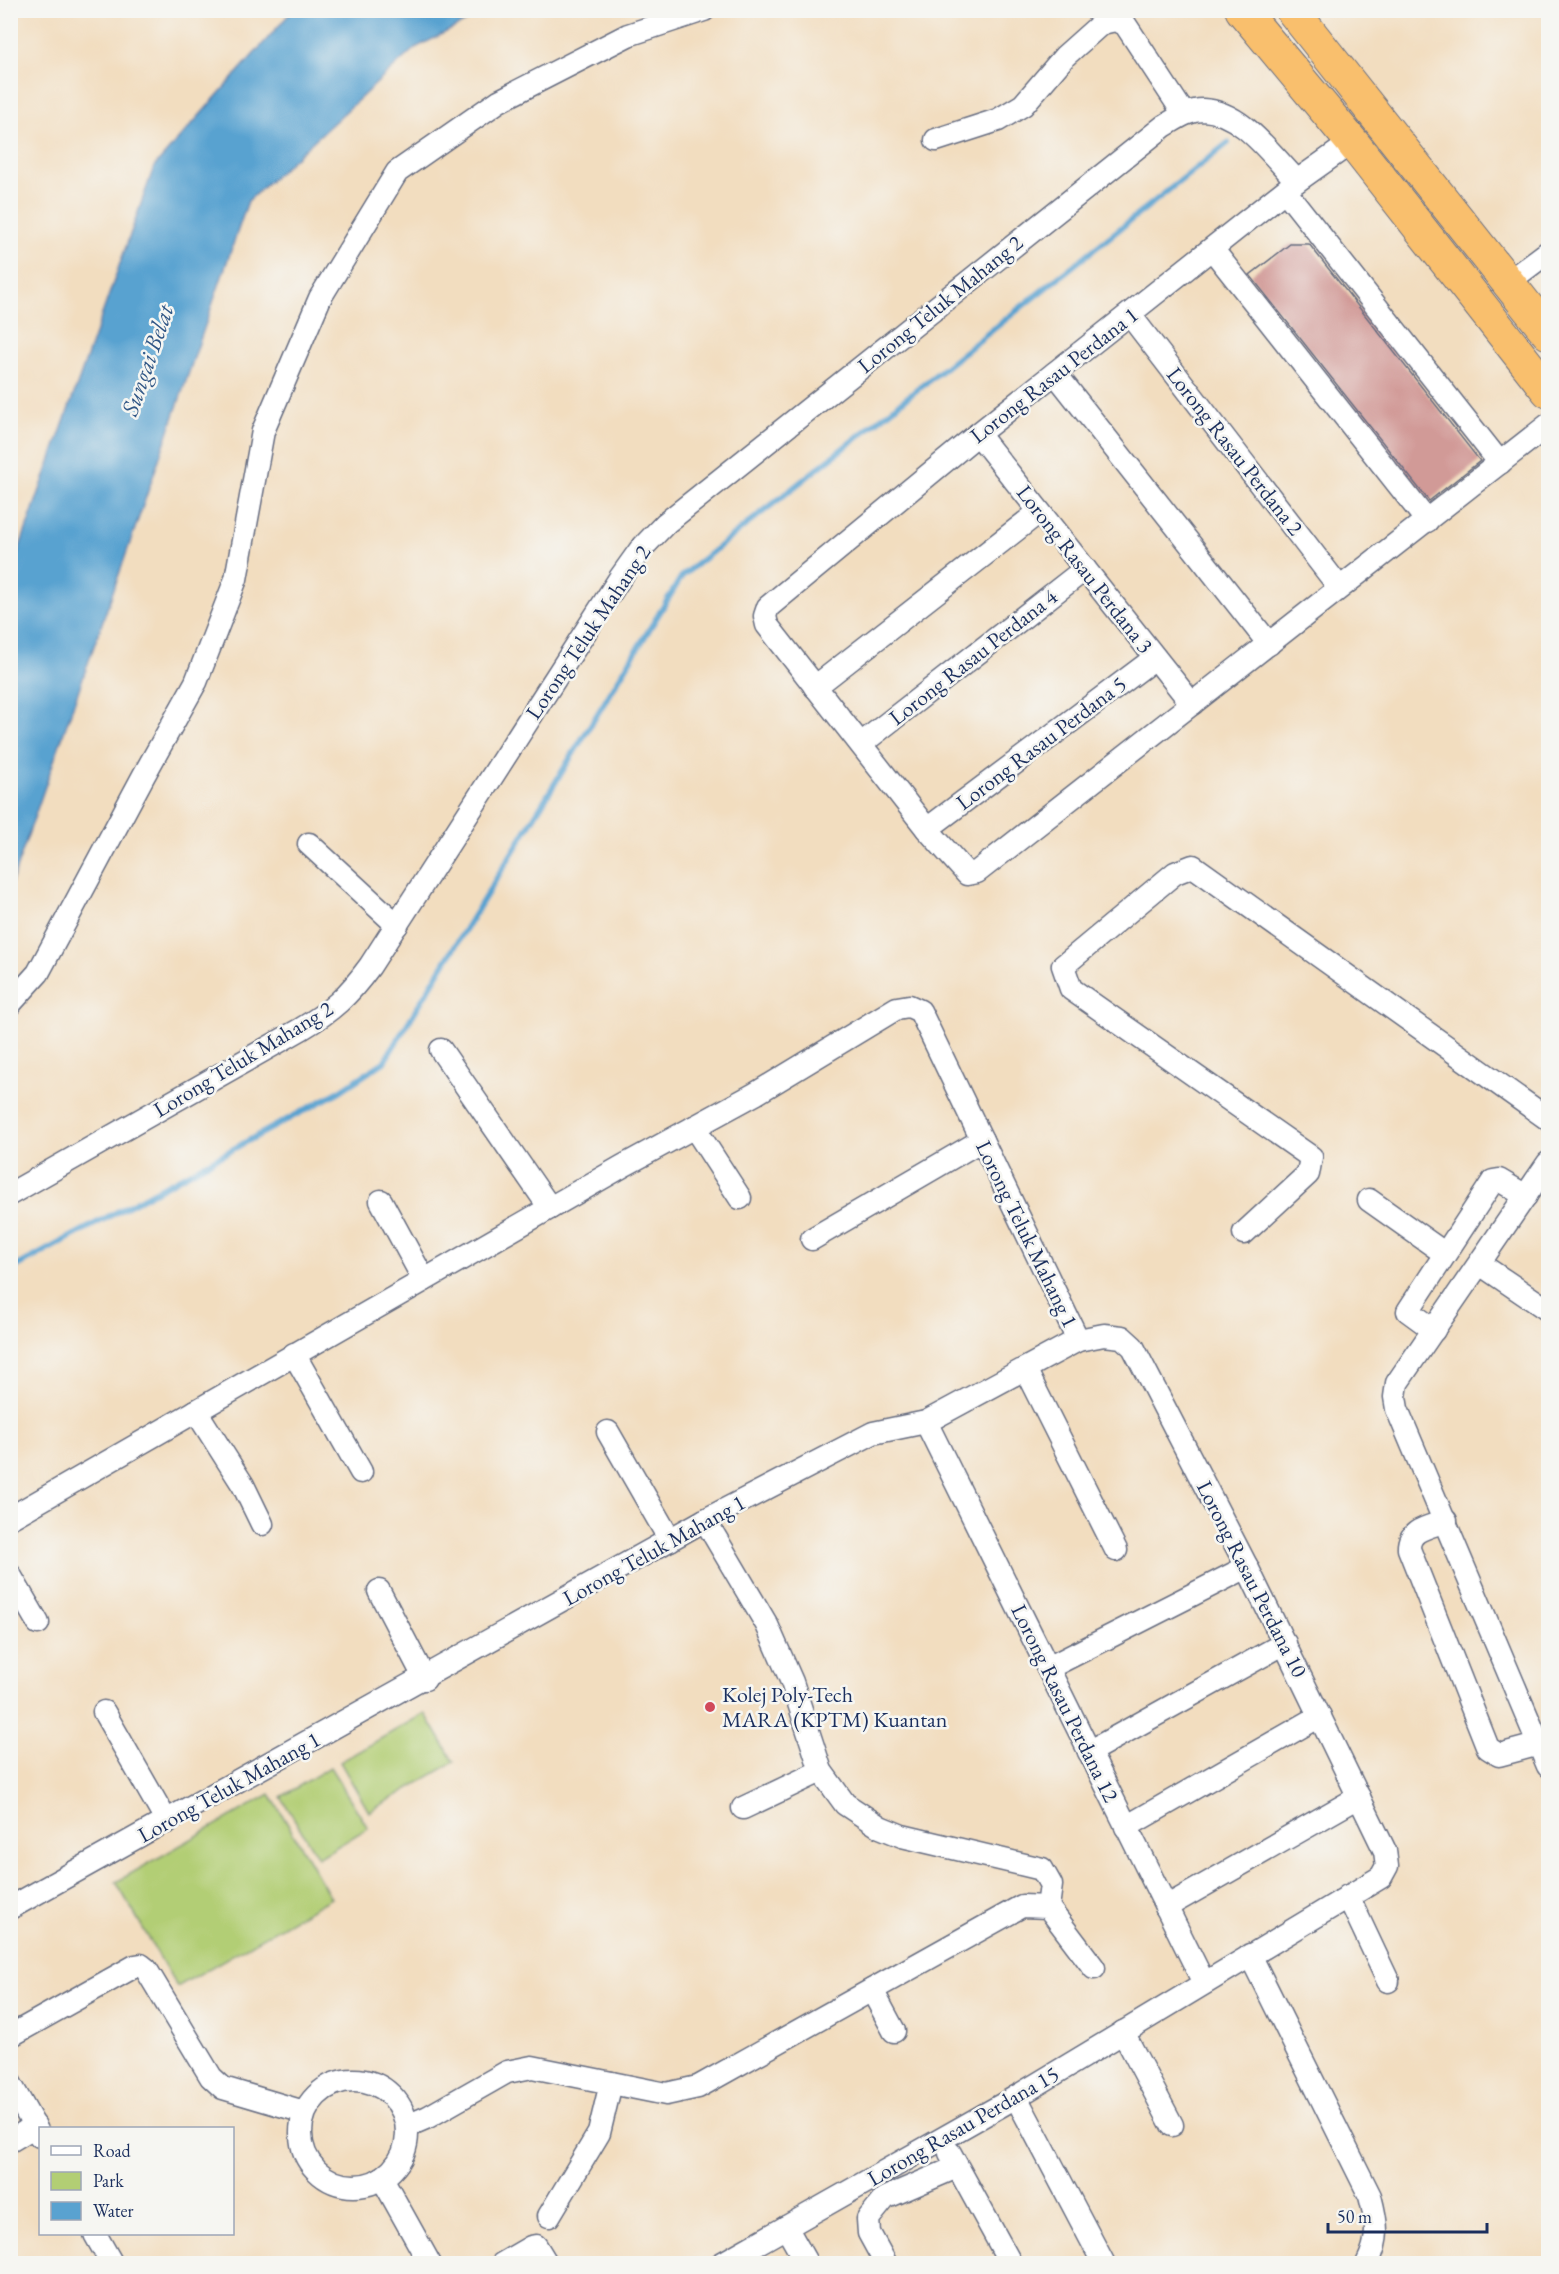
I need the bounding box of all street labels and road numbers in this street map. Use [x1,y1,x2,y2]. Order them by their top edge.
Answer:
street label: Lorong Teluk Mahang 2 [851,228,1029,380]
street label: Lorong Rasau Perdana 1 [964,300,1144,450]
street label: Lorong Rasau Perdana 2 [1160,361,1310,541]
street label: Lorong Rasau Perdana 3 [1010,479,1160,659]
street label: Lorong Teluk Mahang 2 [519,539,657,725]
street label: Lorong Rasau Perdana 4 [883,582,1063,732]
street label: Lorong Rasau Perdana 5 [950,669,1132,817]
street label: Lorong Teluk Mahang 2 [148,994,339,1124]
street label: Lorong Teluk Mahang 1 [969,1136,1085,1332]
street label: Lorong Rasau Perdana 10 [1190,1476,1314,1683]
street label: Lorong Teluk Mahang 1 [557,1488,751,1612]
street label: Lorong Rasau Perdana 12 [1004,1599,1126,1807]
street label: Lorong Teluk Mahang 1 [132,1725,326,1849]
street label: Lorong Rasau Perdana 15 [862,2059,1064,2193]

